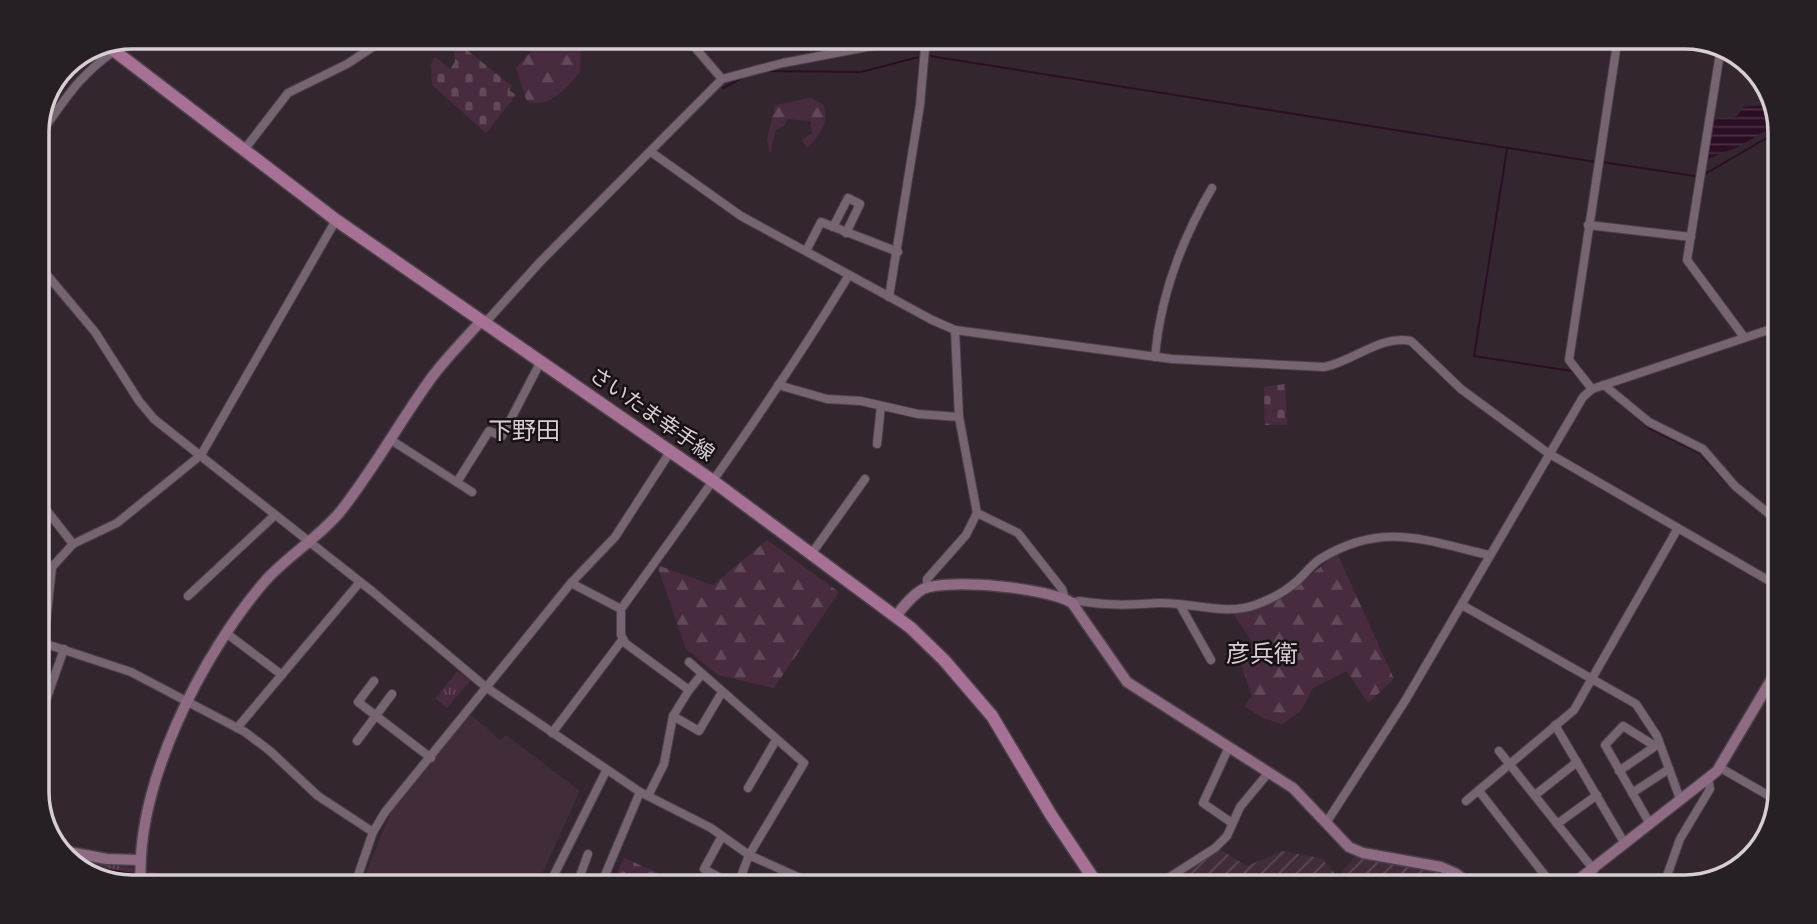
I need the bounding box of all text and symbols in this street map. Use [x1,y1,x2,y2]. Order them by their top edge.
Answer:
street label: さいたま幸手線 [584,361,720,467]
district label: 下野田 [488,415,560,447]
district label: 彦兵衛 [1226,638,1298,670]

